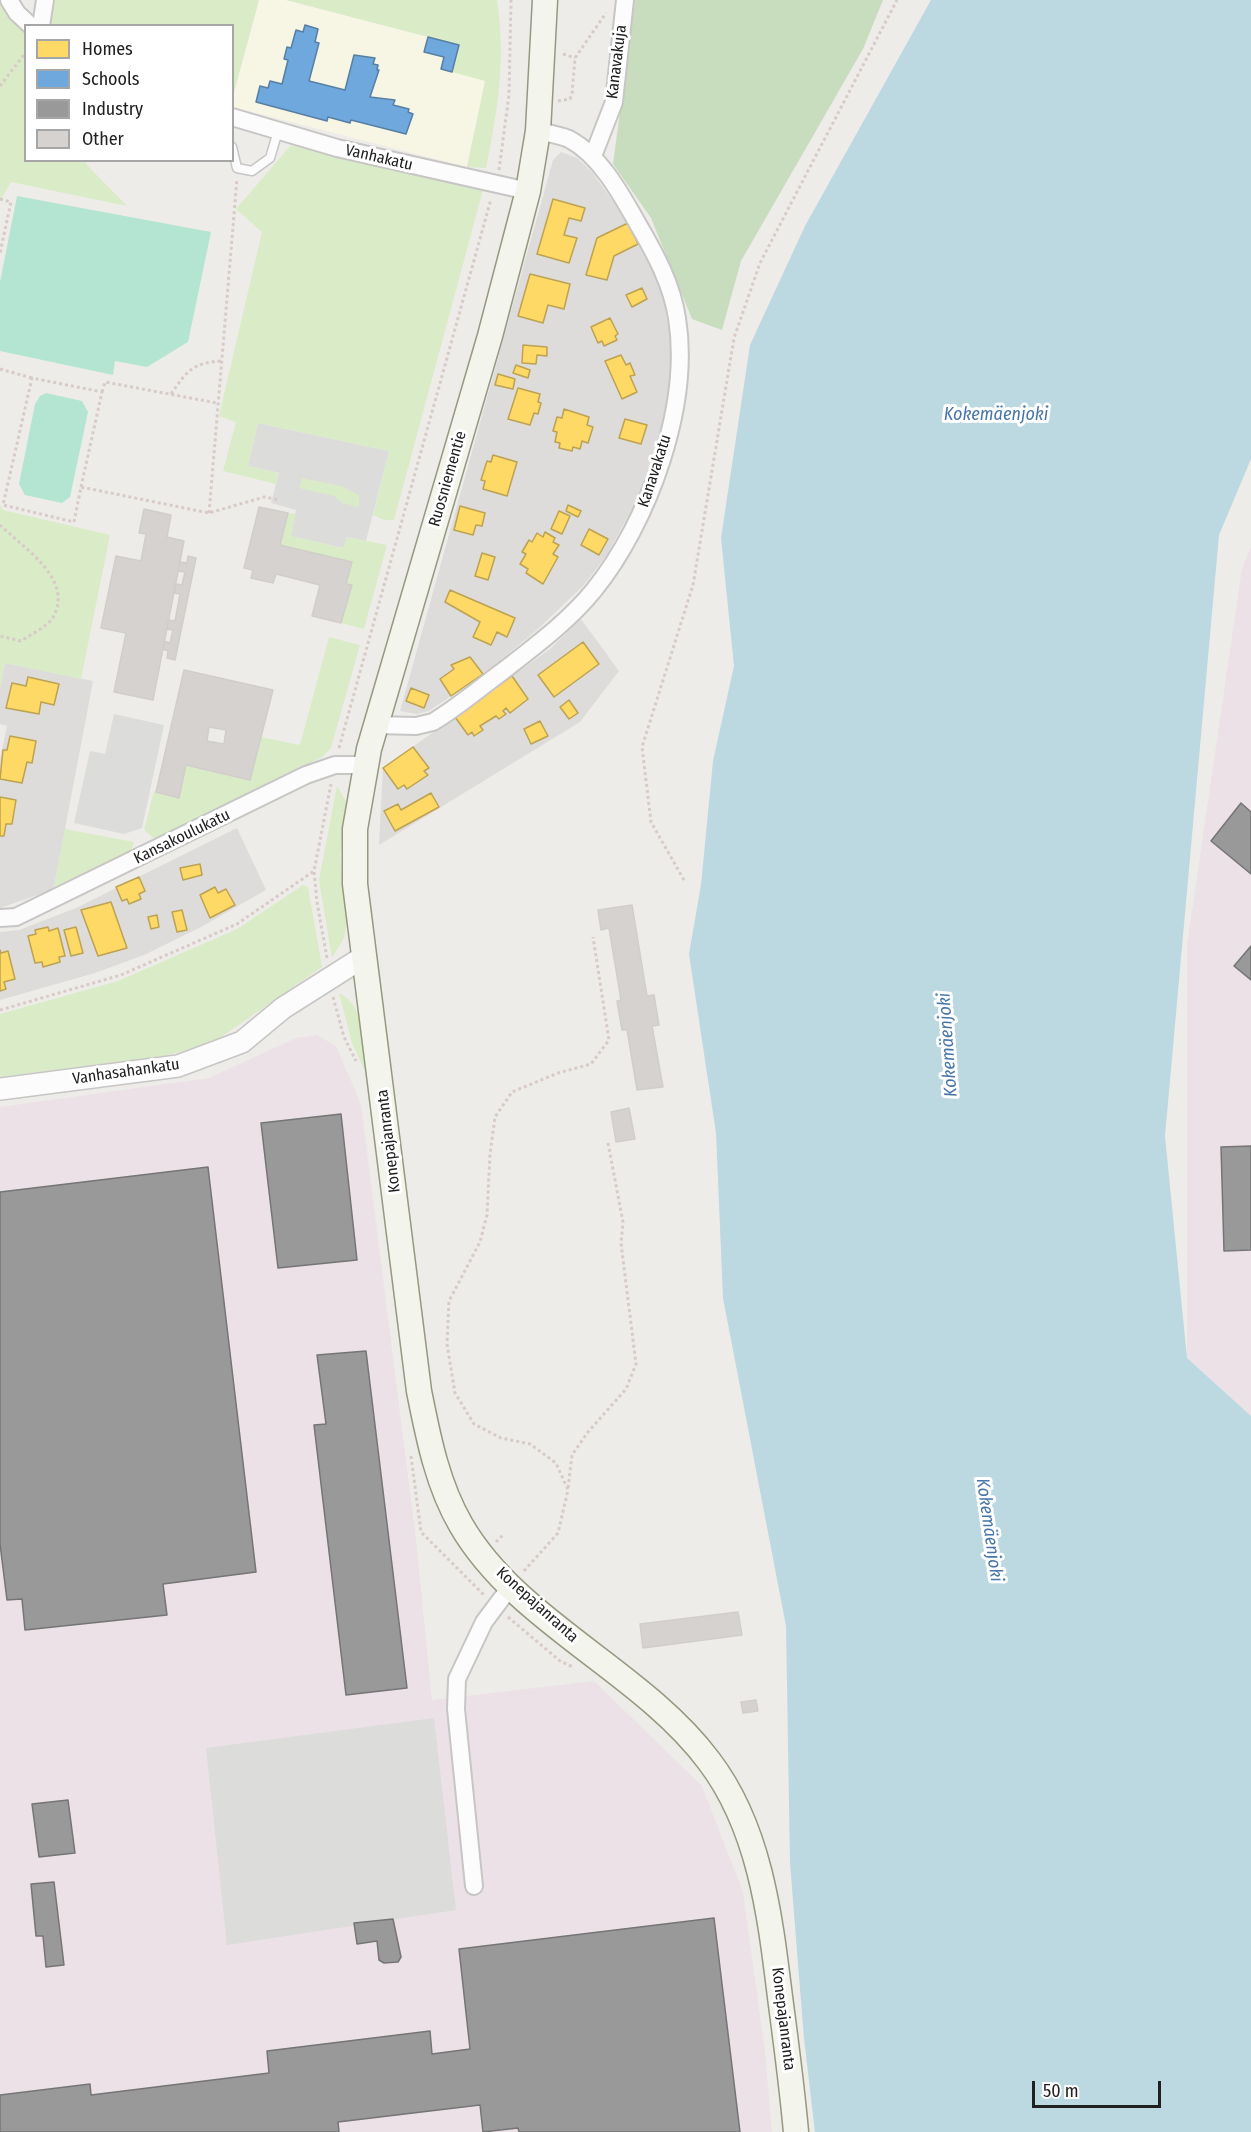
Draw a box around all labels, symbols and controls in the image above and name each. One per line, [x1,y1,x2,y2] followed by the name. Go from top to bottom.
[24,24,234,162] legend
[603,24,631,100] street label: Kanavakuja
[82,38,133,60] text: Homes
[82,68,140,90] text: Schools
[82,98,143,120] text: Industry
[82,128,124,150] text: Other
[343,141,415,175] street label: Vanhakatu
[944,404,1048,426] water label: Kokemäenjoki
[425,429,471,529] street label: Ruosniementie
[634,432,676,510] street label: Kanavakatu
[131,805,233,869] street label: Kansakoulukatu
[934,992,962,1098] water label: Kokemäenjoki
[71,1055,181,1089] street label: Vanhasahankatu
[373,1088,405,1194] street label: Konepajanranta
[971,1477,1007,1583] water label: Kokemäenjoki
[492,1563,582,1647] street label: Konepajanranta
[767,1966,799,2072] street label: Konepajanranta
[1035,2069,1164,2107] scale bar
[1043,2080,1079,2102] text: 50 m

